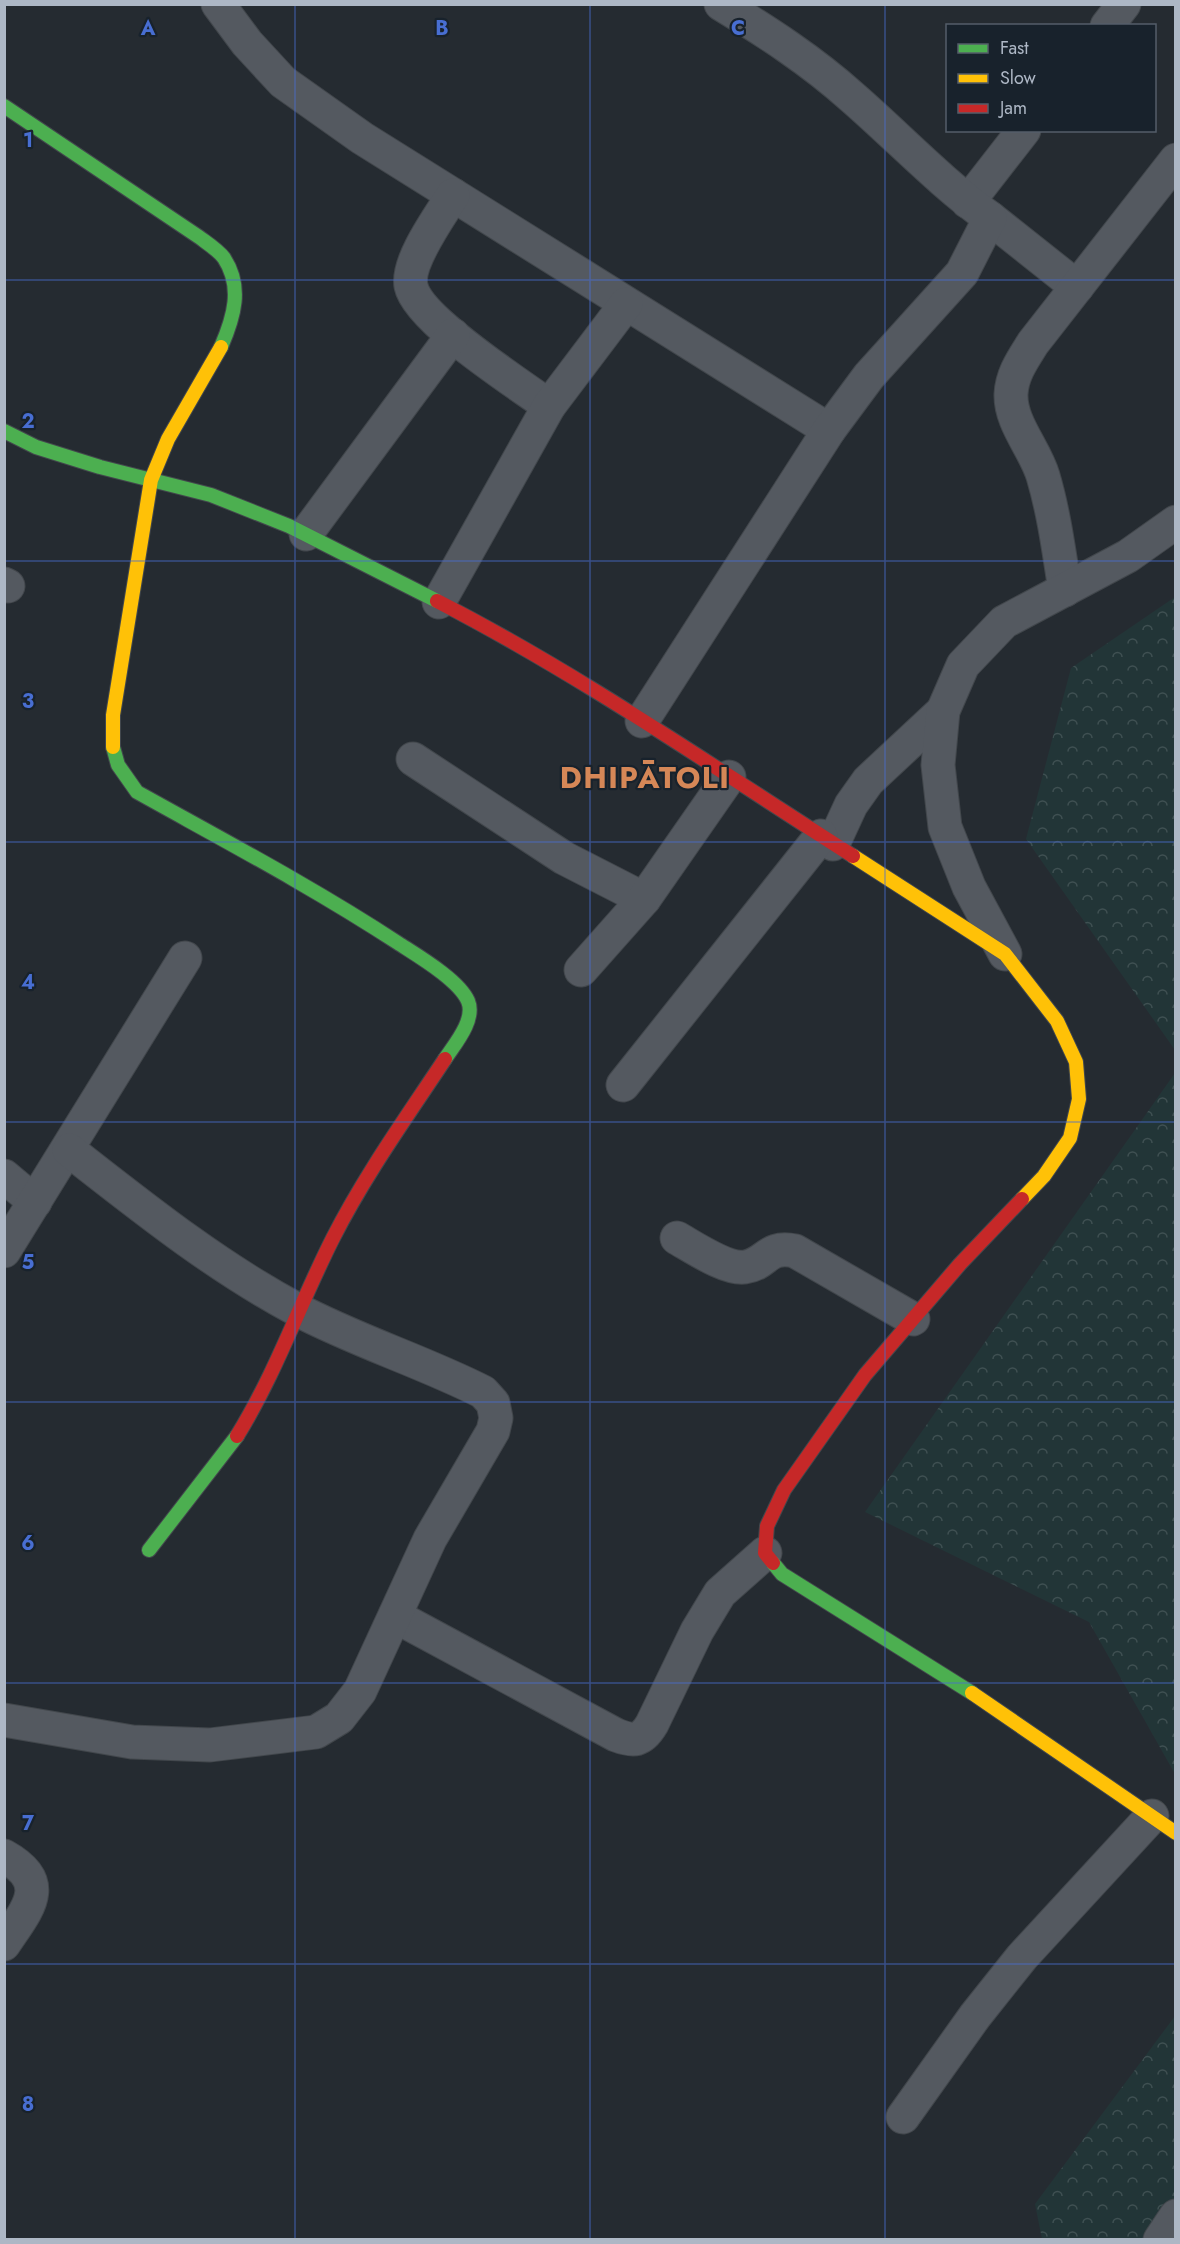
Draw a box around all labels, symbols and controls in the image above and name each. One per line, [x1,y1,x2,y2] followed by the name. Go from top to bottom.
[140,14,156,43] text: A
[435,14,449,43] text: B
[731,14,745,43] text: C
[946,24,1156,132] legend
[1000,35,1029,61] text: Fast
[1000,65,1037,91] text: Slow
[998,95,1027,121] text: Jam
[23,126,33,155] text: 1
[21,407,35,436] text: 2
[22,687,34,716] text: 3
[560,756,730,799] district label: DHIPĀTOLI
[21,968,35,997] text: 4
[22,1248,35,1277] text: 5
[21,1529,35,1558] text: 6
[22,1809,35,1838] text: 7
[22,2090,34,2119] text: 8

